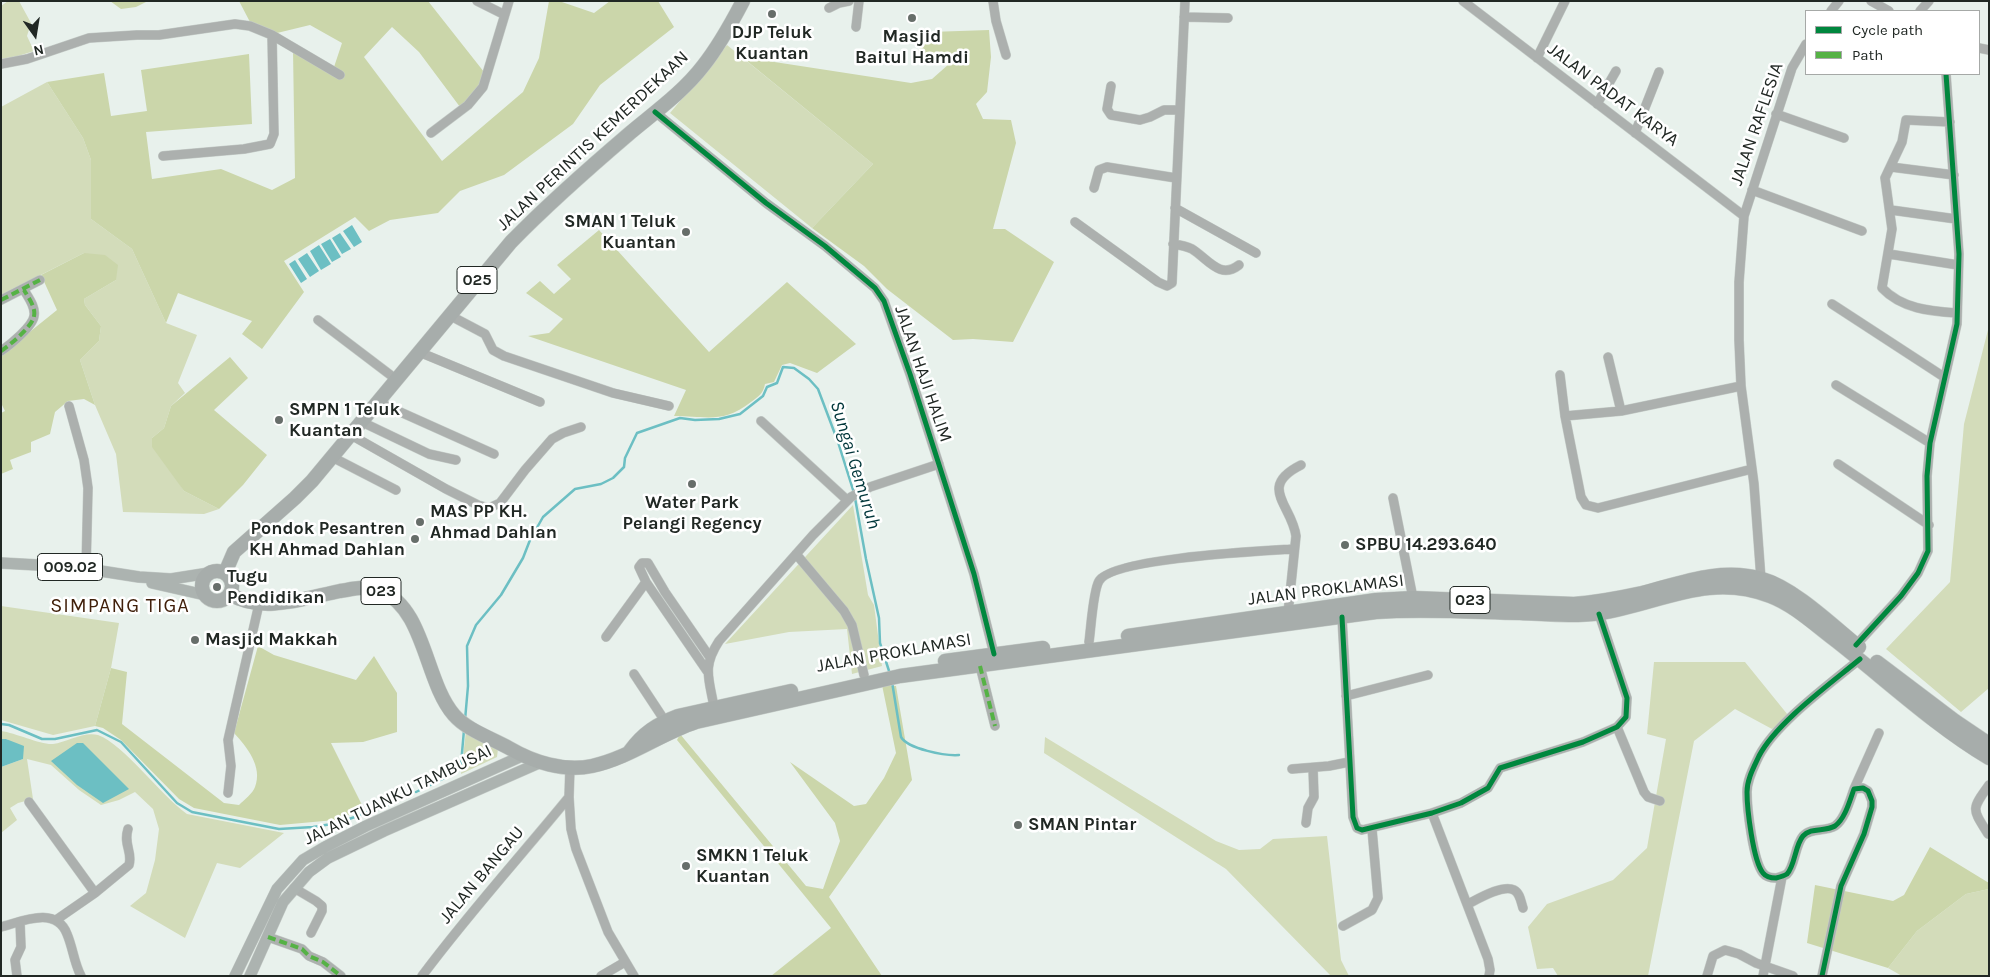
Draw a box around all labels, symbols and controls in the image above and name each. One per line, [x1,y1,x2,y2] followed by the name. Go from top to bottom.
[766,8,778,20] marker: DJP Teluk Kuantan
[10,10,60,60] north arrow
[1805,10,1980,75] legend
[906,12,918,24] marker: Masjid Baitul Hamdi
[1852,21,1923,39] text: Cycle path
[732,22,812,64] place label: DJP Teluk Kuantan
[855,26,969,68] place label: Masjid Baitul Hamdi
[1543,39,1683,151] street label: JALAN PADAT KARYA
[32,41,45,60] text: N
[493,46,693,236] street label: JALAN PERINTIS KEMERDEKAAN
[1852,46,1883,64] text: Path
[1726,60,1788,188] street label: JALAN RAFLESIA
[564,211,676,253] place label: SMAN 1 Teluk Kuantan
[680,226,692,238] marker: SMAN 1 Teluk Kuantan
[457,266,497,294] road number: 025
[890,303,956,445] street label: JALAN HAJI HALIM
[825,398,885,532] water label: Sungai Gemuruh
[289,399,400,442] place label: SMPN 1 Teluk Kuantan
[273,414,285,426] marker: SMPN 1 Teluk Kuantan
[686,478,698,490] marker: Water Park Pelangi Regency
[622,492,762,534] place label: Water Park Pelangi Regency
[430,501,557,544] place label: MAS PP KH. Ahmad Dahlan
[414,516,426,528] marker: MAS PP KH. Ahmad Dahlan
[249,518,405,560] place label: Pondok Pesantren KH Ahmad Dahlan
[409,533,421,545] marker: Pondok Pesantren KH Ahmad Dahlan
[1355,534,1497,556] place label: SPBU 14.293.640
[1339,539,1351,551] marker: SPBU 14.293.640
[38,554,102,580] road number: 009.02
[227,566,325,608] place label: Tugu Pendidikan
[1247,570,1405,610] street label: JALAN PROKLAMASI
[361,578,401,604] road number: 023
[211,581,223,593] marker: Tugu Pendidikan
[1450,586,1490,614] road number: 023
[49,594,191,618] district label: SIMPANG TIGA
[205,629,338,651] place label: Masjid Makkah
[815,629,973,677] street label: JALAN PROKLAMASI
[189,634,201,646] marker: Masjid Makkah
[301,740,495,850] street label: JALAN TUANKU TAMBUSAI
[1028,814,1136,836] place label: SMAN Pintar
[1012,819,1024,831] marker: SMAN Pintar
[435,822,529,928] street label: JALAN BANGAU
[696,845,808,888] place label: SMKN 1 Teluk Kuantan
[680,860,692,872] marker: SMKN 1 Teluk Kuantan

